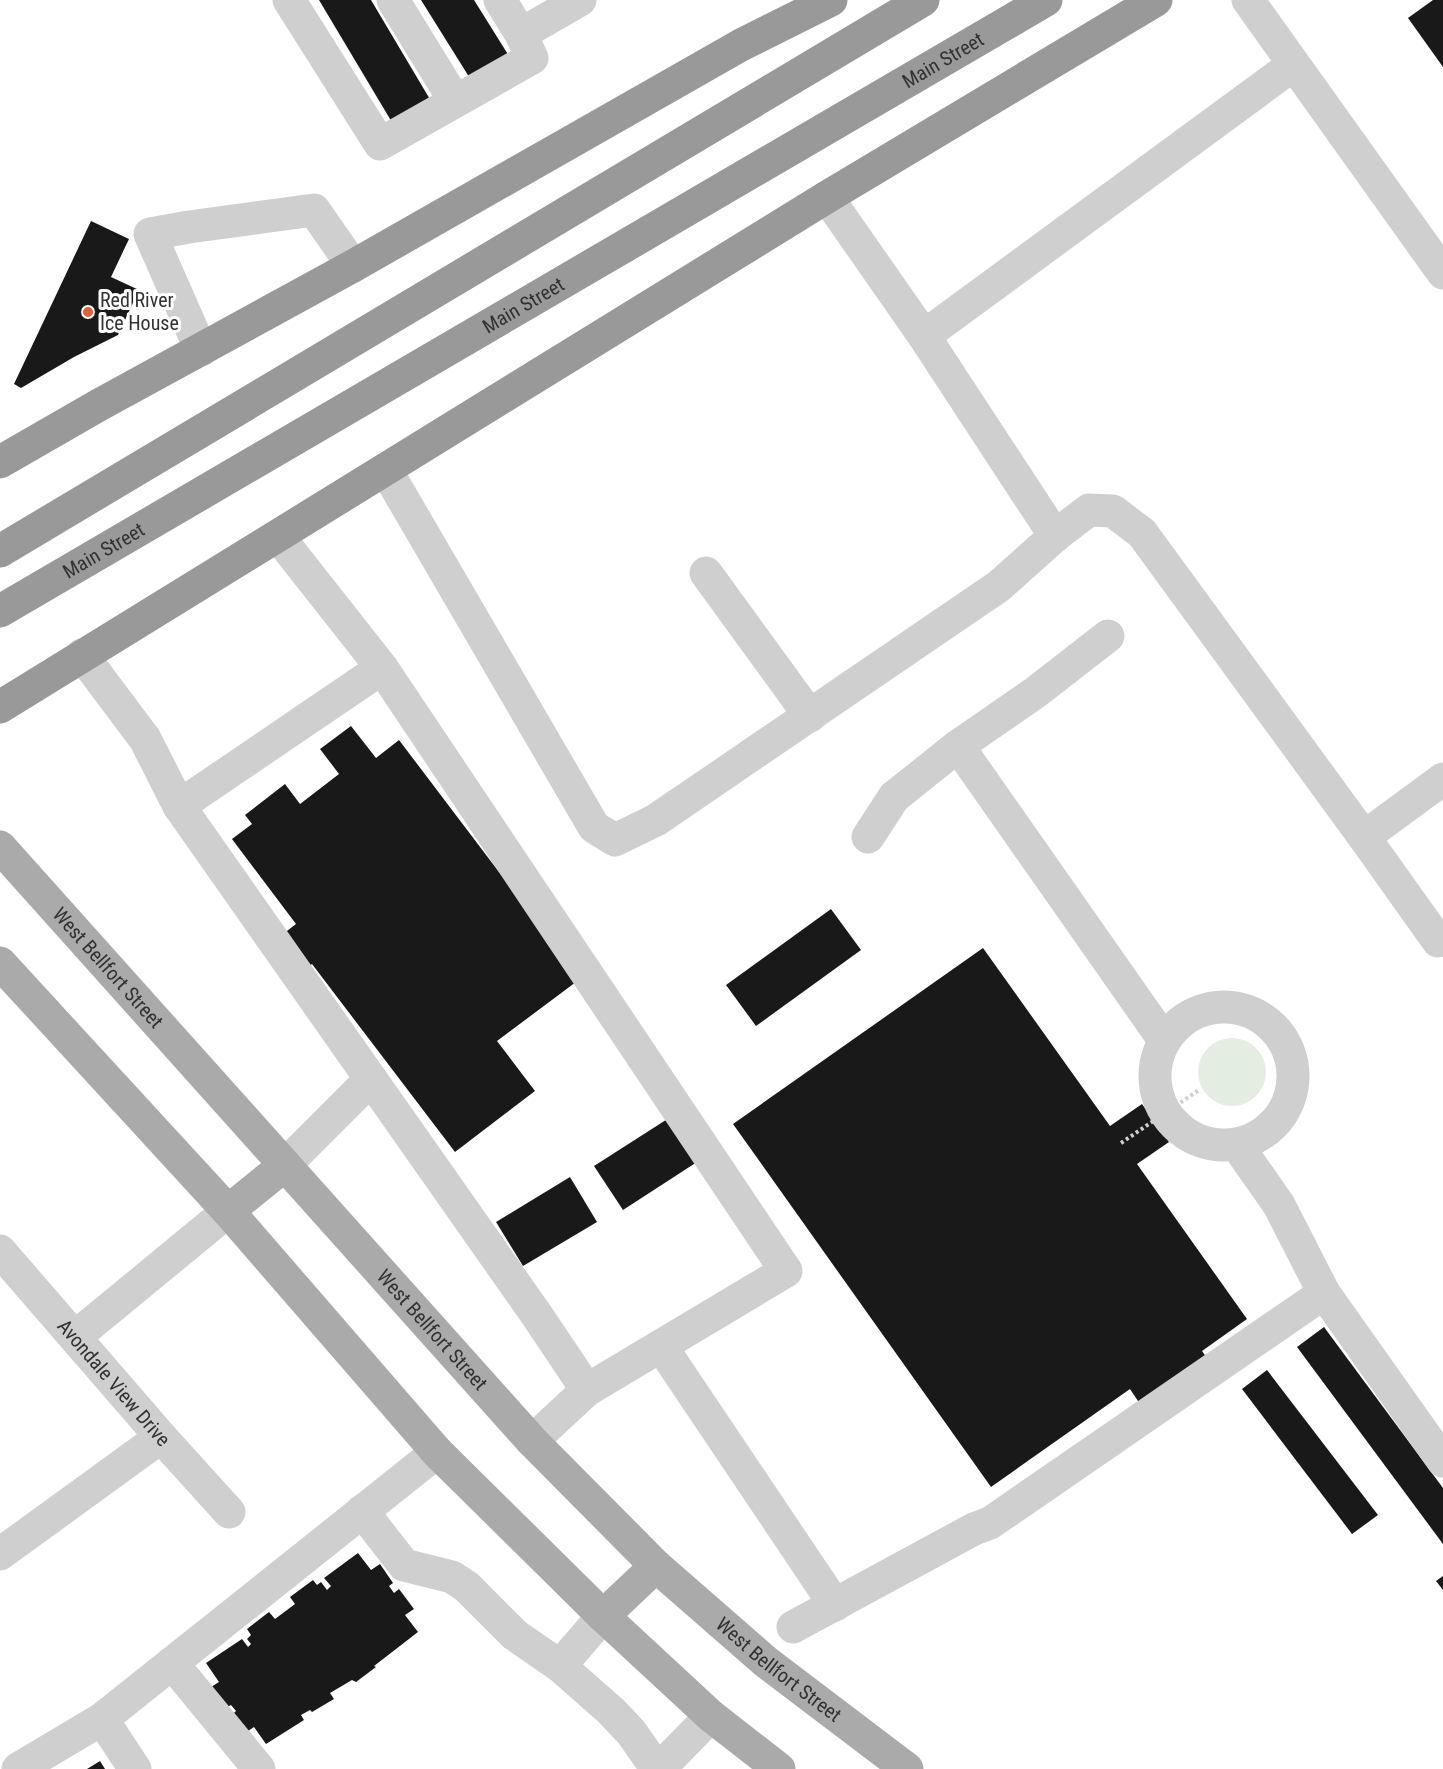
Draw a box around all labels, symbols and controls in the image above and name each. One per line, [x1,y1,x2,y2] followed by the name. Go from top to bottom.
[898,27,988,93] street label: Main Street
[478,272,568,339] street label: Main Street
[100,288,179,335] place label: Red River Ice House
[81,305,95,319] marker: Red River Ice House
[59,517,149,584] street label: Main Street
[48,902,168,1033] street label: West Bellfort Street
[372,1264,493,1395] street label: West Bellfort Street
[52,1314,175,1451] street label: Avondale View Drive
[711,1612,846,1727] street label: West Bellfort Street

